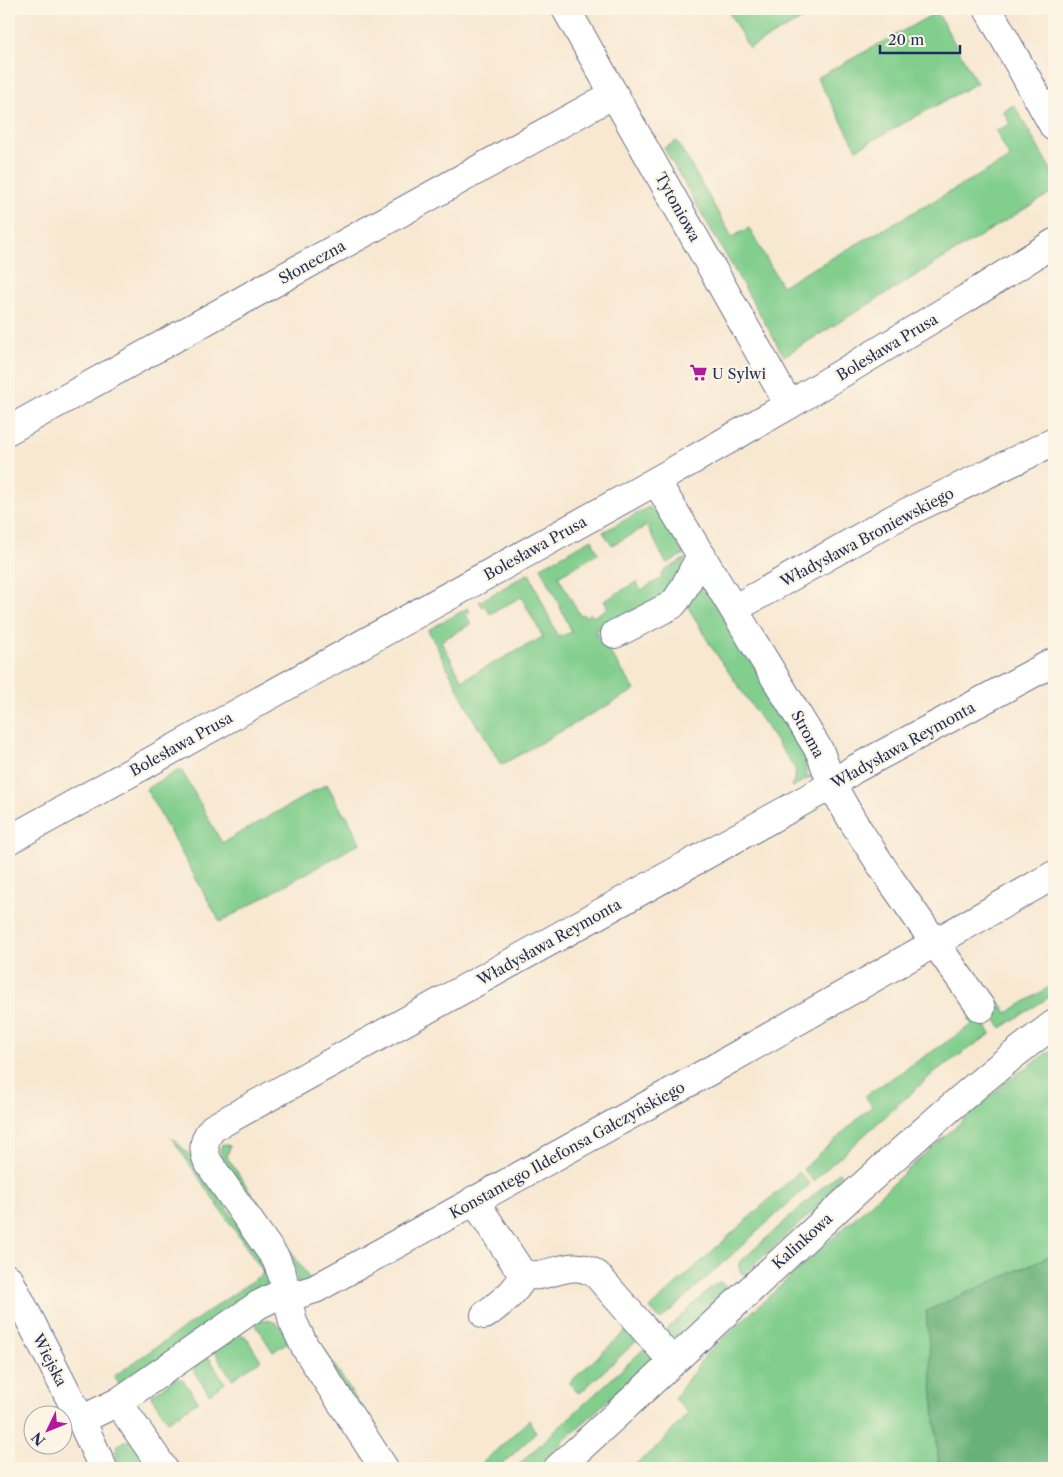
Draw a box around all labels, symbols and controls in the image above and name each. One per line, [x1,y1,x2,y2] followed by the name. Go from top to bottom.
[880,22,960,54] scale bar
[888,30,924,49] text: 20 m
[651,169,705,245] street label: Tytoniowa
[275,236,349,288] street label: Słoneczna
[833,309,941,385] street label: Bolesława Prusa
[688,363,708,383] supermarket icon: U Sylwi
[712,364,766,383] place label: U Sylwi
[776,483,957,591] street label: Władysława Broniewskiego
[480,512,590,584] street label: Bolesława Prusa
[827,697,978,793] street label: Władysława Reymonta
[787,707,829,761] street label: Stroma
[126,708,236,780] street label: Bolesława Prusa
[473,894,624,990] street label: Władysława Reymonta
[446,1077,688,1223] street label: Konstantego Ildefonsa Gałczyńskiego
[768,1209,836,1273] street label: Kalinkowa
[28,1330,71,1390] street label: Wiejska
[22,1404,72,1454] north arrow
[28,1428,49,1449] text: N

